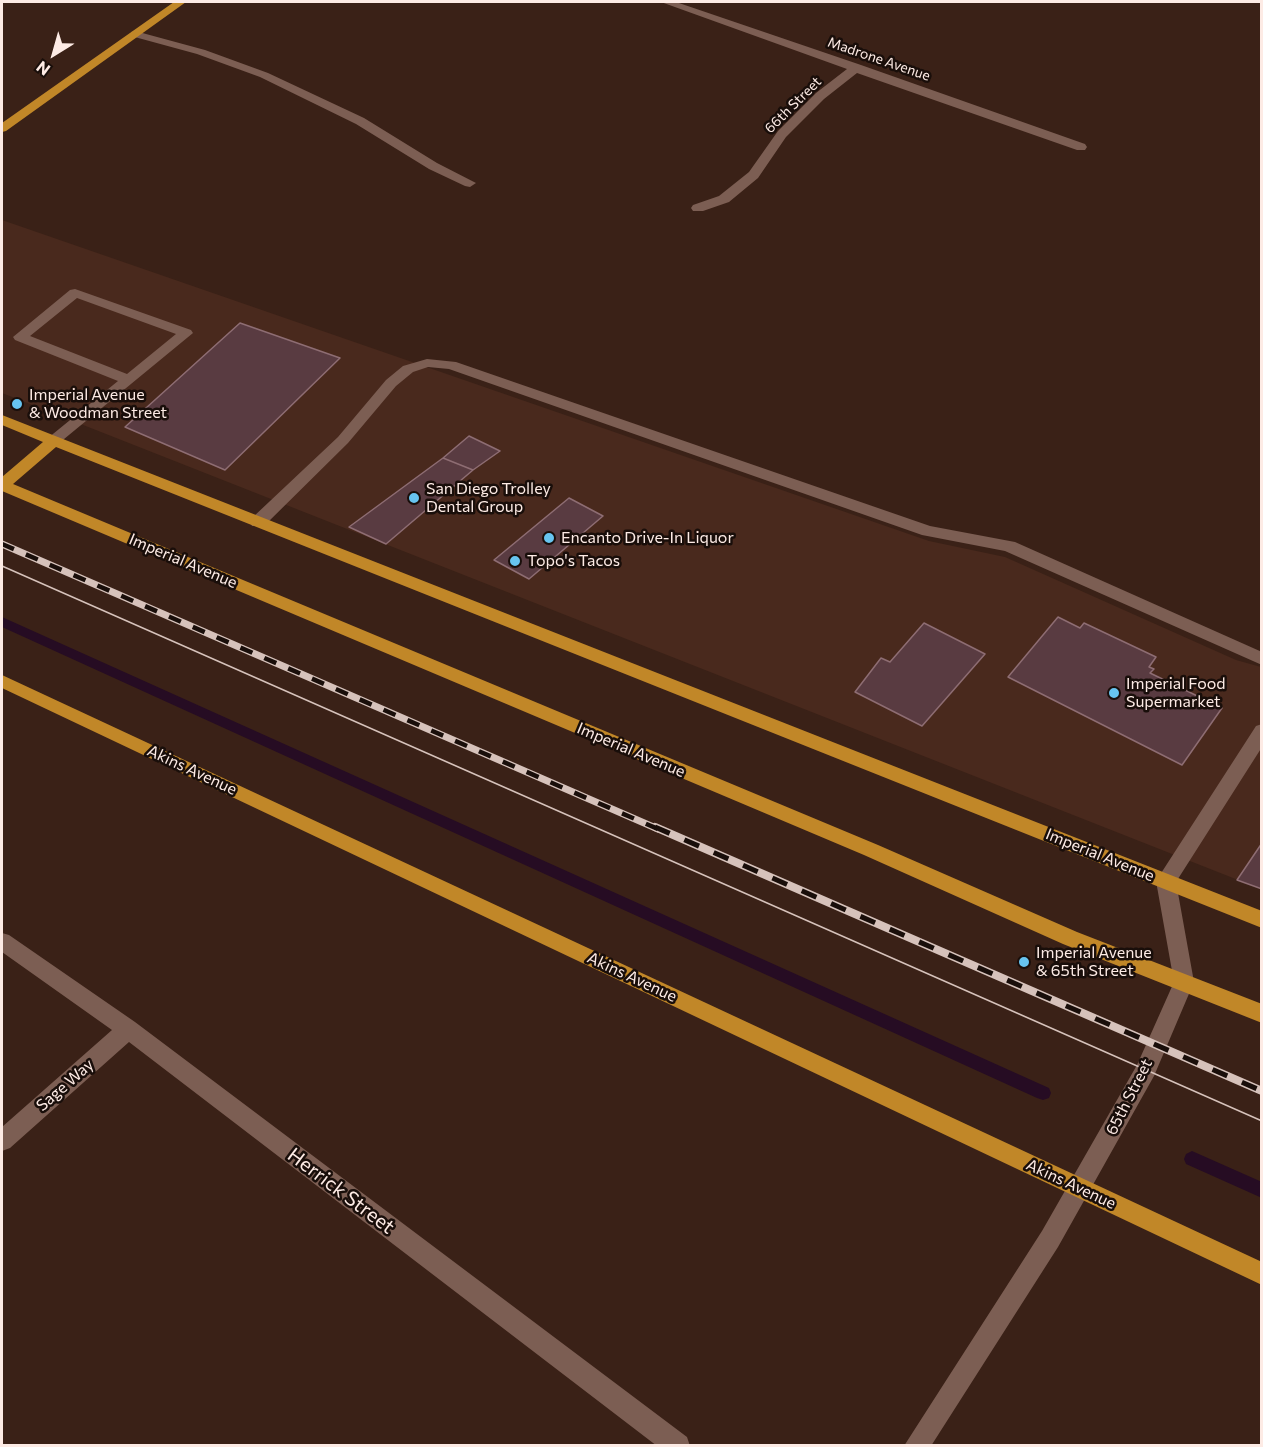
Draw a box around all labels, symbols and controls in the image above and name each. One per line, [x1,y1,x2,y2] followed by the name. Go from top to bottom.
[24,24,84,84] north arrow
[826,34,932,84] street label: Madrone Avenue
[32,58,53,80] text: N
[761,73,825,137] street label: 66th Street
[29,385,167,423] place label: Imperial Avenue & Woodman Street
[10,397,24,411] marker: Imperial Avenue & Woodman Street
[426,479,551,517] place label: San Diego Trolley Dental Group
[407,491,421,505] marker: San Diego Trolley Dental Group
[561,528,734,548] place label: Encanto Drive-In Liquor
[126,530,240,592] street label: Imperial Avenue
[542,531,556,545] marker: Encanto Drive-In Liquor
[527,551,620,571] place label: Topo's Tacos
[508,554,522,568] marker: Topo's Tacos
[1126,674,1226,712] place label: Imperial Food Supermarket
[1107,686,1121,700] marker: Imperial Food Supermarket
[574,719,688,781] street label: Imperial Avenue
[144,741,240,799] street label: Akins Avenue
[1043,824,1157,886] street label: Imperial Avenue
[1036,943,1152,981] place label: Imperial Avenue & 65th Street
[584,948,680,1006] street label: Akins Avenue
[1017,955,1031,969] marker: Imperial Avenue & 65th Street
[32,1055,98,1115] street label: Sage Way
[1102,1056,1156,1138] street label: 65th Street
[283,1143,399,1239] street label: Herrick Street
[1023,1155,1119,1213] street label: Akins Avenue

